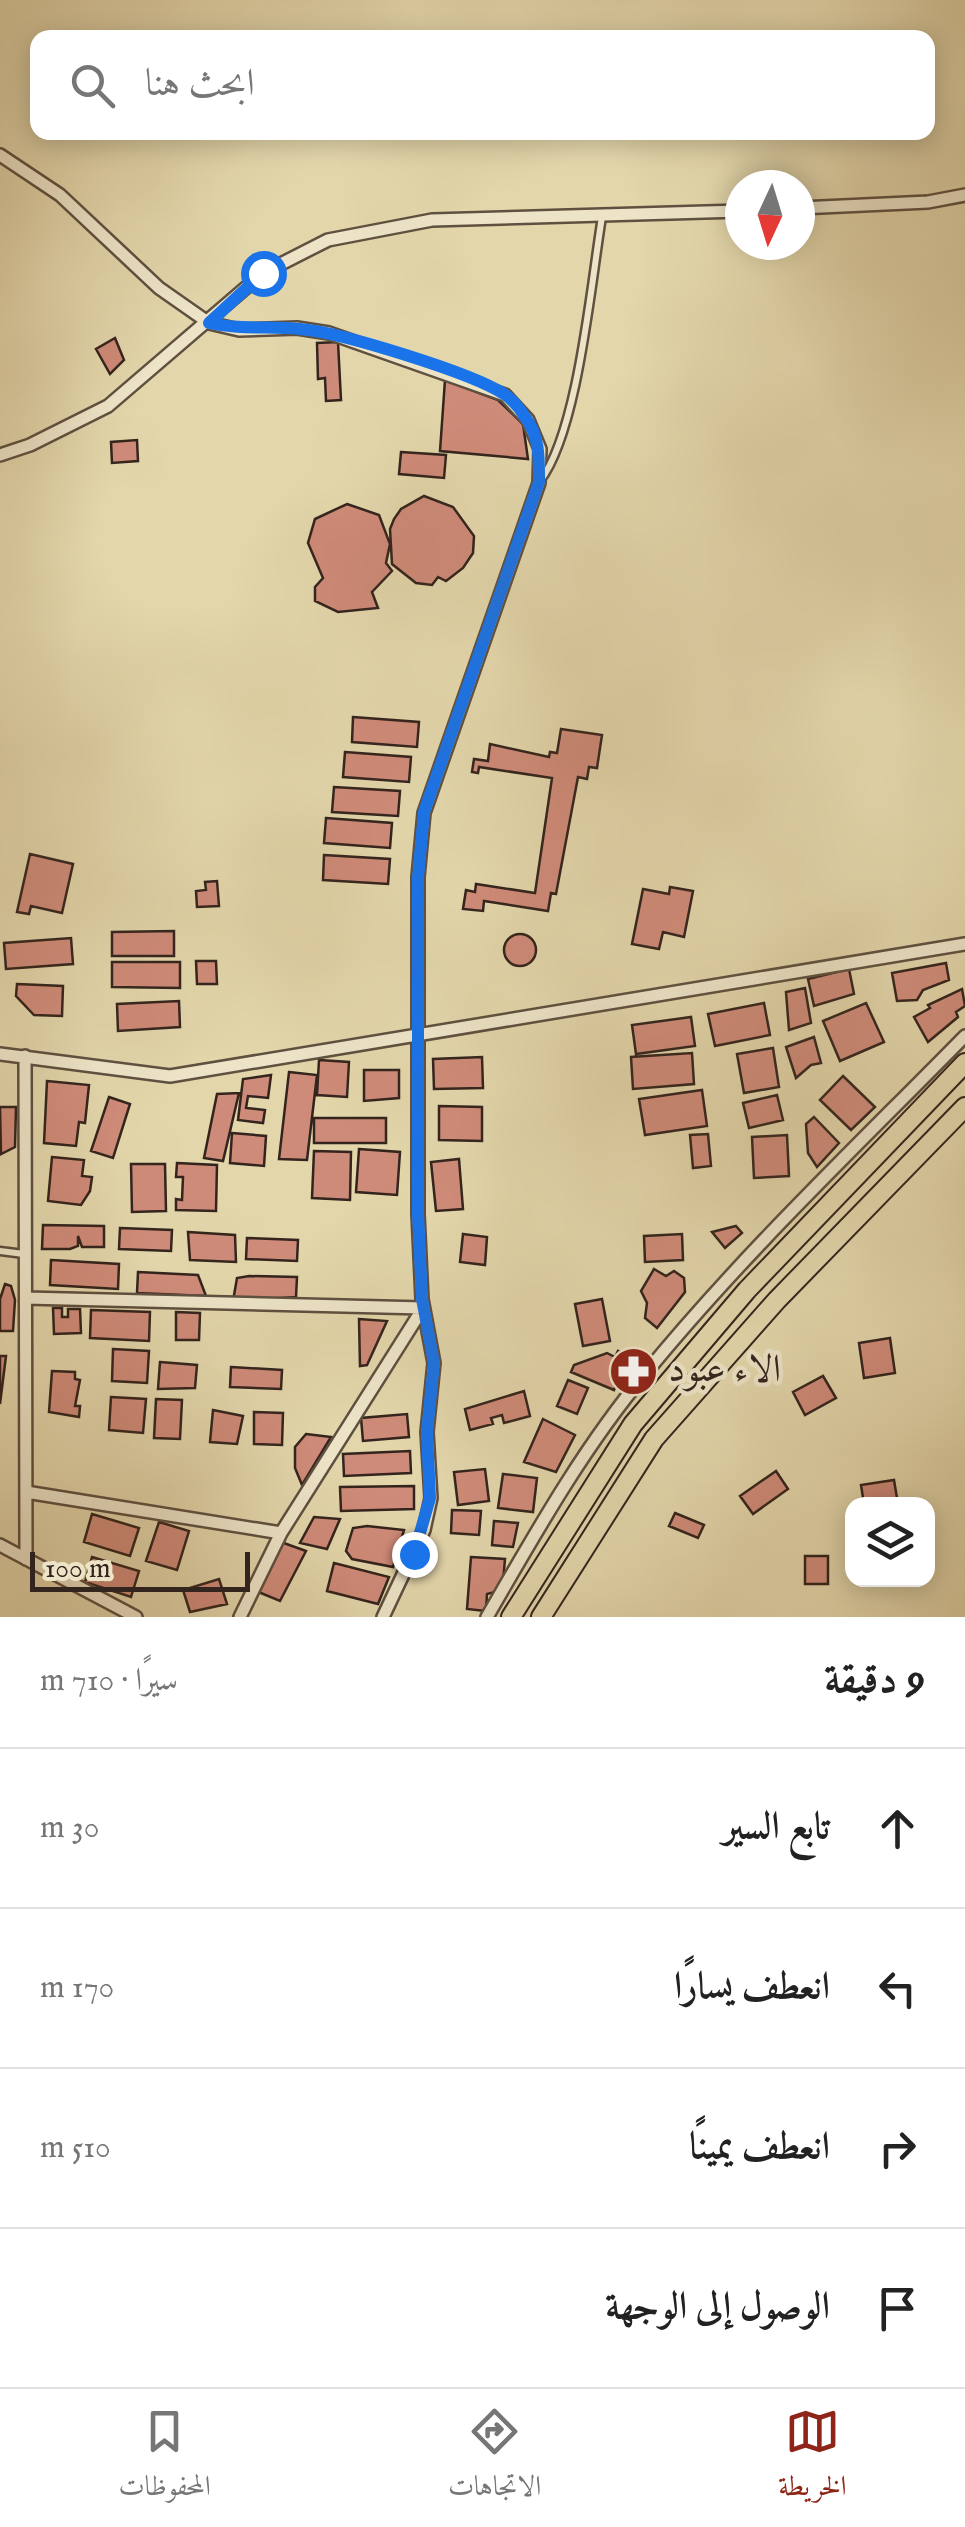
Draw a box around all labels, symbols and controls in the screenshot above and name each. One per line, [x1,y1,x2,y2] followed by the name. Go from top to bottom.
[30,30,935,140] search box
[65,58,120,113] icon: search
[145,61,255,109] text: ابحث هنا
[725,170,815,260] north arrow
[241,251,287,297] route start
[607,1345,659,1397] pharmacy icon: الاء عبود
[668,1347,781,1395] place label: الاء عبود
[845,1497,935,1587] map controls
[845,1497,935,1587] button: layers
[392,1532,438,1578] route end
[30,1547,250,1592] scale bar
[45,1552,111,1587] text: 100 m
[824,1654,925,1707] text: 9 دقيقة
[40,1661,178,1702] text: سيرًا · 710 m
[870,1801,925,1856] icon: ahead
[722,1804,830,1852] text: تابع السير
[40,1808,99,1849] text: 30 m
[870,1961,925,2016] icon: left
[674,1964,830,2012] text: انعطف يسارًا
[40,1968,114,2009] text: 170 m
[870,2121,925,2176] icon: right
[689,2124,830,2172] text: انعطف يمينًا
[40,2128,111,2169] text: 510 m
[870,2281,925,2336] icon: arrive
[605,2284,830,2332] text: الوصول إلى الوجهة
[119,2404,211,2513] tab: المحفوظات
[448,2404,541,2513] tab: الاتجاهات
[778,2404,846,2513] tab: الخريطة

